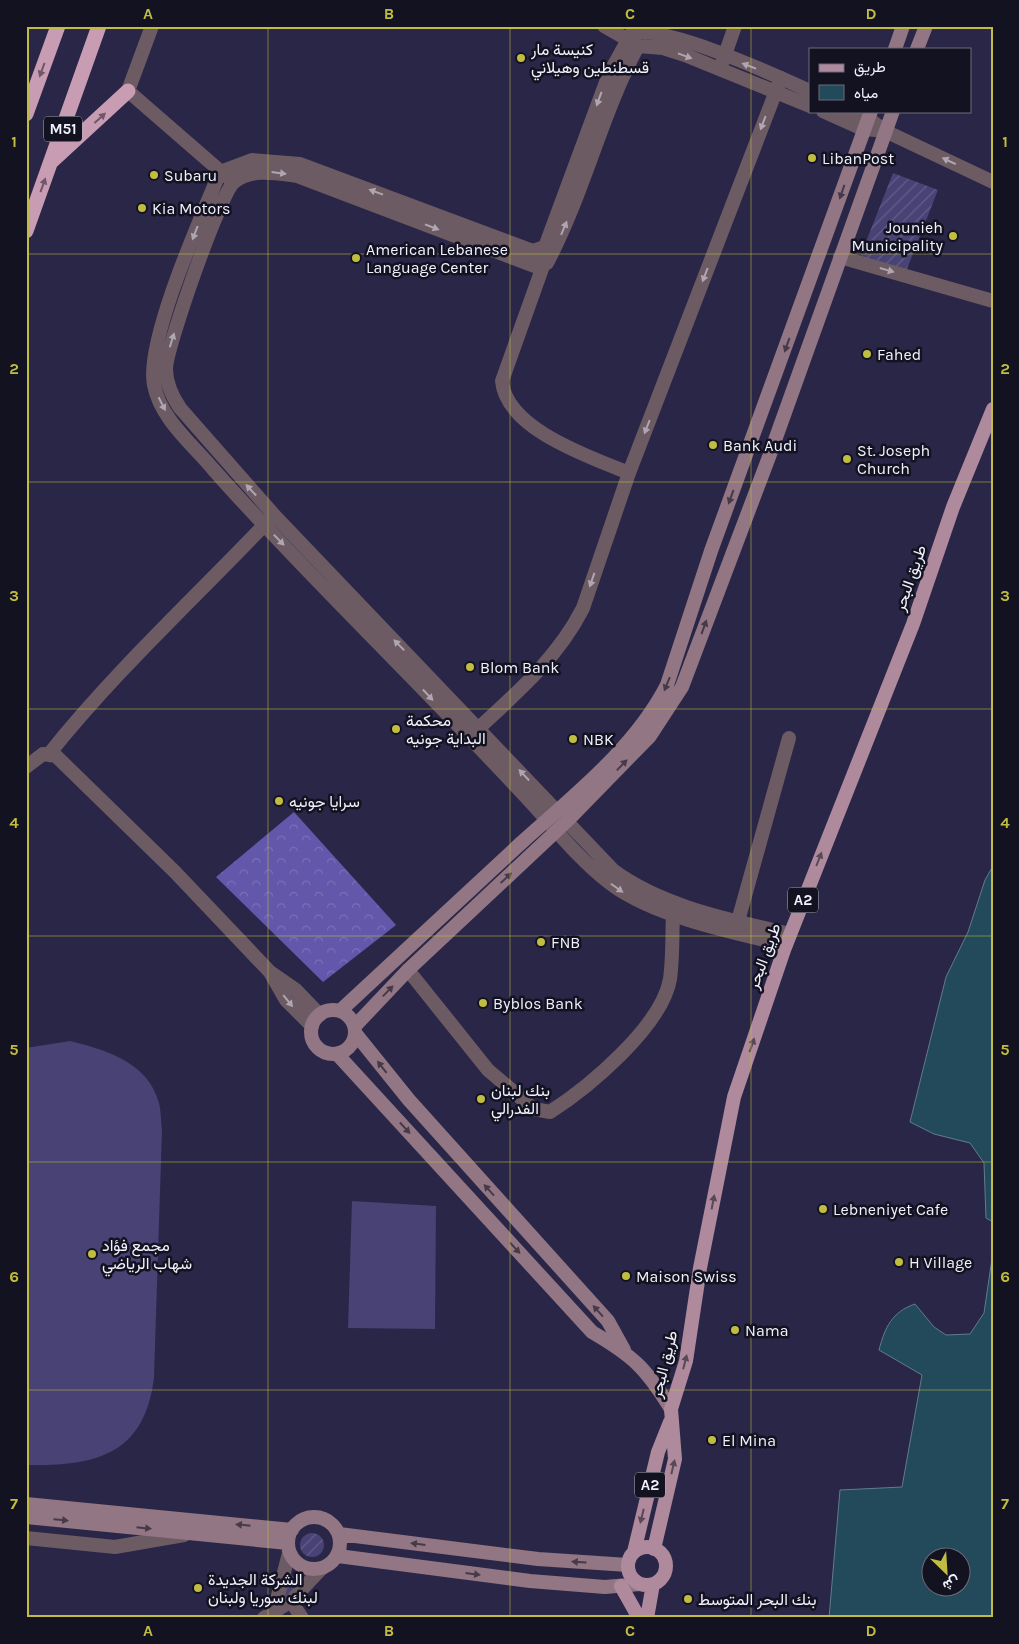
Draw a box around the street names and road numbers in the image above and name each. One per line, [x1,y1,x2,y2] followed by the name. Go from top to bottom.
[44,116,82,142] road number: M51
[890,542,931,615] street label: طريق البحر
[788,888,818,912] road number: A2
[743,920,786,993] street label: طريق البحر
[646,1328,682,1401] street label: طريق البحر
[635,1472,665,1498] road number: A2

